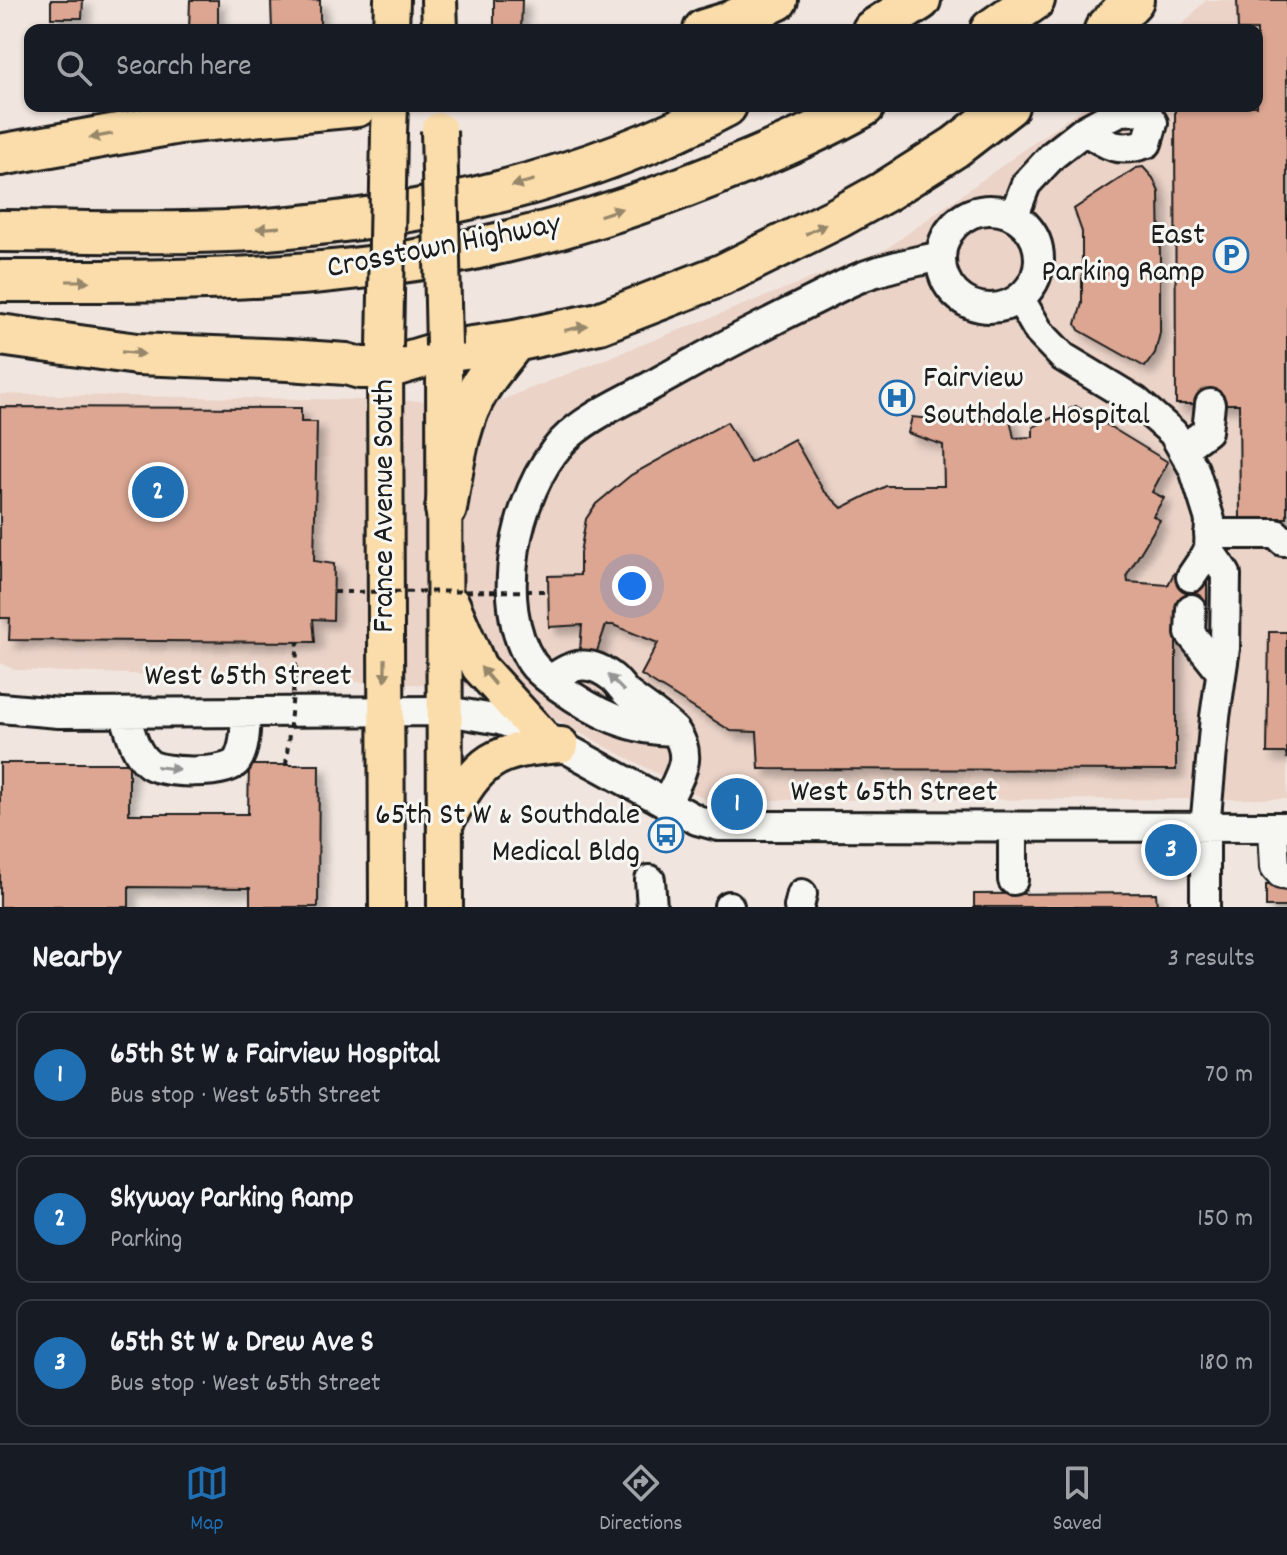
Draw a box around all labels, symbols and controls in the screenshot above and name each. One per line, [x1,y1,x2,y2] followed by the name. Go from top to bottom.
[24,24,1263,112] search box
[52,46,96,90] icon: search
[116,47,252,90] text: Search here
[88,131,113,143] one-way arrow
[511,178,536,190] one-way arrow
[323,203,566,293] street label: Crosstown Highway
[599,206,623,218] one-way arrow
[1041,214,1205,297] place label: East Parking Ramp
[255,222,280,235] one-way arrow
[804,222,827,235] one-way arrow
[1212,236,1250,274] parking icon: East Parking Ramp
[66,275,91,287] one-way arrow
[564,321,589,334] one-way arrow
[121,347,146,360] one-way arrow
[923,357,1150,440] place label: Fairview Southdale Hospital
[363,379,409,633] street label: France Avenue South
[878,379,916,417] hospital icon: Fairview Southdale Hospital
[132,462,184,522] pin: 2
[612,566,652,606] your location
[144,655,352,701] street label: West 65th Street
[379,658,391,683] one-way arrow
[480,667,497,687] one-way arrow
[607,675,626,693] one-way arrow
[156,762,181,775] one-way arrow
[790,771,998,817] street label: West 65th Street
[711,774,763,834] pin: 1
[375,794,640,877] place label: 65th St W & Southdale Medical Bldg
[647,816,685,854] bus stop icon: 65th St W & Southdale Medical Bldg
[1145,820,1197,880] pin: 3
[32,935,121,984] text: Nearby
[1168,941,1255,978] text: 3 results
[110,1035,440,1078] text: 65th St W & Fairview Hospital
[57,1057,63,1094] text: 1
[1205,1057,1253,1094] text: 70 m
[110,1078,381,1115] text: Bus stop · West 65th Street
[110,1179,354,1222] text: Skyway Parking Ramp
[54,1201,66,1238] text: 2
[1197,1201,1253,1238] text: 150 m
[110,1222,182,1259] text: Parking
[110,1323,374,1366] text: 65th St W & Drew Ave S
[54,1345,66,1382] text: 3
[1199,1345,1253,1382] text: 180 m
[110,1366,381,1403] text: Bus stop · West 65th Street
[185,1461,229,1540] tab: Map
[599,1461,683,1540] tab: Directions
[1053,1461,1102,1540] tab: Saved

